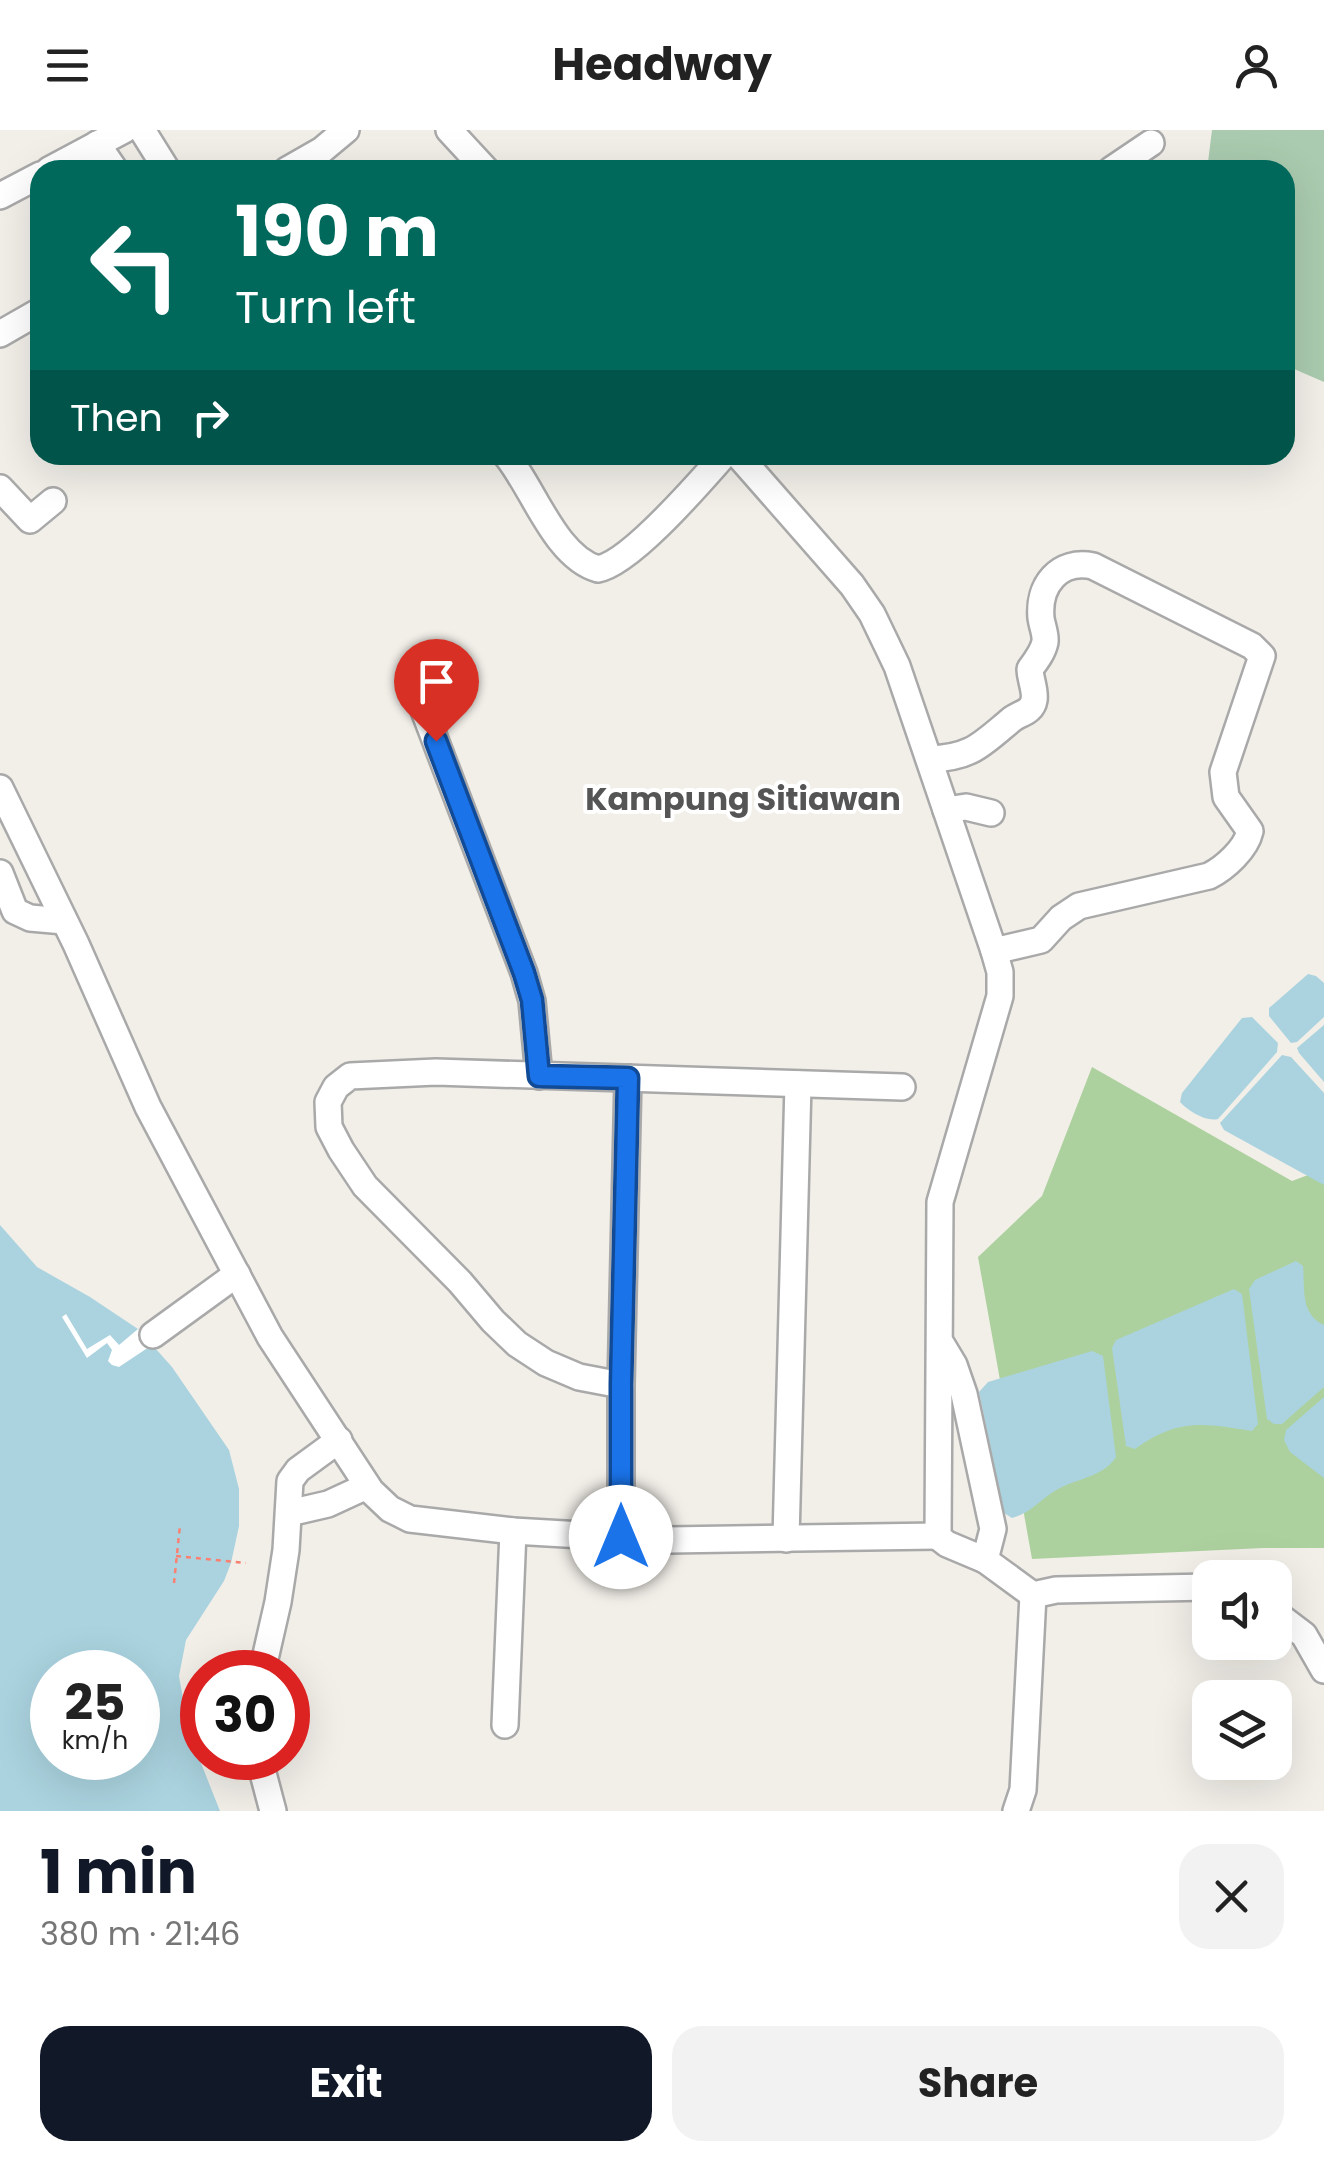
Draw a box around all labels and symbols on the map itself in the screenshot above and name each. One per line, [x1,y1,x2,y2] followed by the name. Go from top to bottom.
[394,639,479,742] pin
[585,776,901,821] district label: Kampung Sitiawan
[569,1485,673,1589] position arrow
[180,1650,310,1780] speed limit sign: 30

